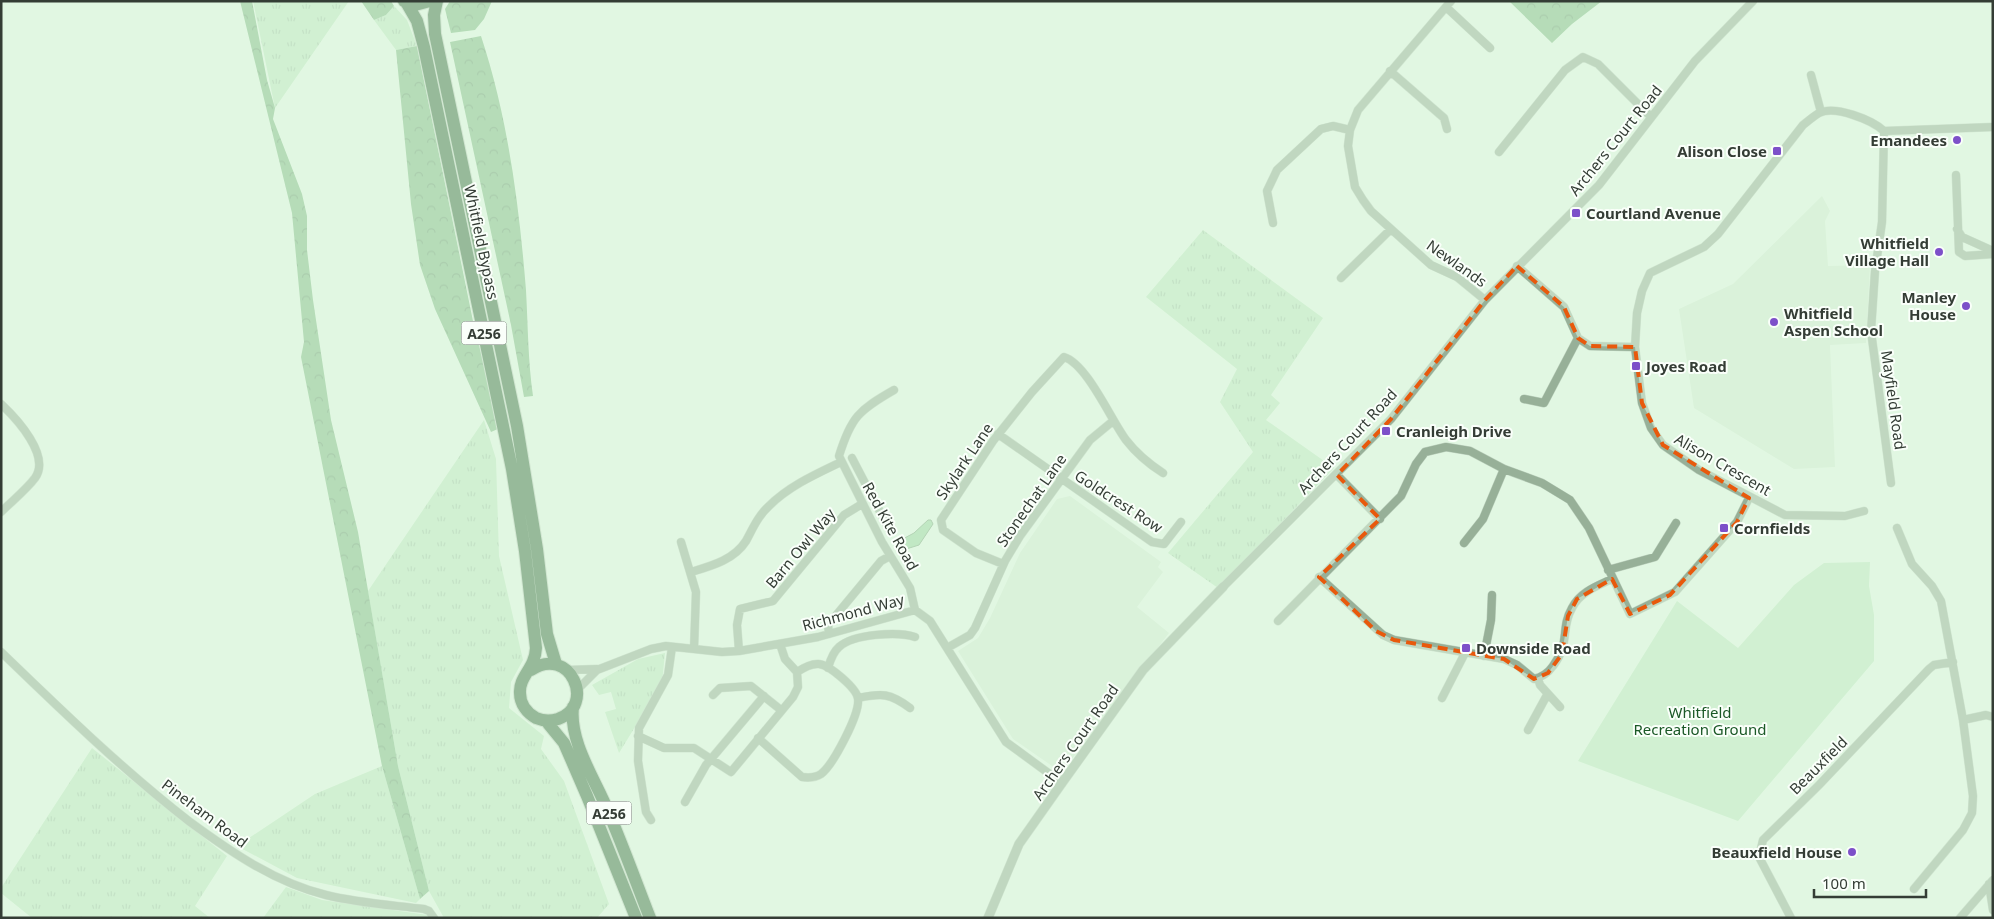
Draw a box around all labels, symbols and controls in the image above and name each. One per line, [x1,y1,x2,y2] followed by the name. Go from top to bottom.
[1564,80,1666,200] street label: Archers Court Road
[1870,130,1947,150] place label: Emandees
[1951,134,1963,146] marker: Emandees
[1677,141,1767,161] place label: Alison Close
[1771,145,1783,157] marker: Alison Close
[460,183,504,301] street label: Whitfield Bypass
[1586,203,1721,223] place label: Courtland Avenue
[1570,207,1582,219] marker: Courtland Avenue
[1845,233,1929,270] place label: Whitfield Village Hall
[1423,235,1491,291] street label: Newlands
[1933,246,1945,258] marker: Whitfield Village Hall
[1901,287,1956,324] place label: Manley House
[1960,300,1972,312] marker: Manley House
[1784,303,1883,340] place label: Whitfield Aspen School
[1768,316,1780,328] marker: Whitfield Aspen School
[462,322,506,344] road number: A256
[1877,349,1911,451] street label: Mayfield Road
[1644,356,1727,376] place label: Joyes Road
[1630,360,1642,372] marker: Joyes Road
[1293,384,1401,498] street label: Archers Court Road
[931,419,997,503] street label: Skylark Lane
[1396,421,1512,441] place label: Cranleigh Drive
[1380,425,1392,437] marker: Cranleigh Drive
[1671,428,1775,500] street label: Alison Crescent
[992,450,1070,550] street label: Stonechat Lane
[1071,465,1167,537] street label: Goldcrest Row
[859,478,923,574] street label: Red Kite Road
[761,504,840,592] street label: Barn Owl Way
[1734,518,1810,538] place label: Cornfields
[1718,522,1730,534] marker: Cornfields
[800,589,907,635] street label: Richmond Way
[1476,638,1591,658] place label: Downside Road
[1460,642,1472,654] marker: Downside Road
[1027,680,1123,804] street label: Archers Court Road
[1634,702,1766,739] park label: Whitfield Recreation Ground
[1785,732,1851,798] street label: Beauxfield
[158,774,252,852] street label: Pineham Road
[586,801,632,824] road number: A256
[1711,842,1842,862] place label: Beauxfield House
[1846,846,1858,858] marker: Beauxfield House
[1814,866,1926,898] scale bar
[1822,873,1866,893] text: 100 m

